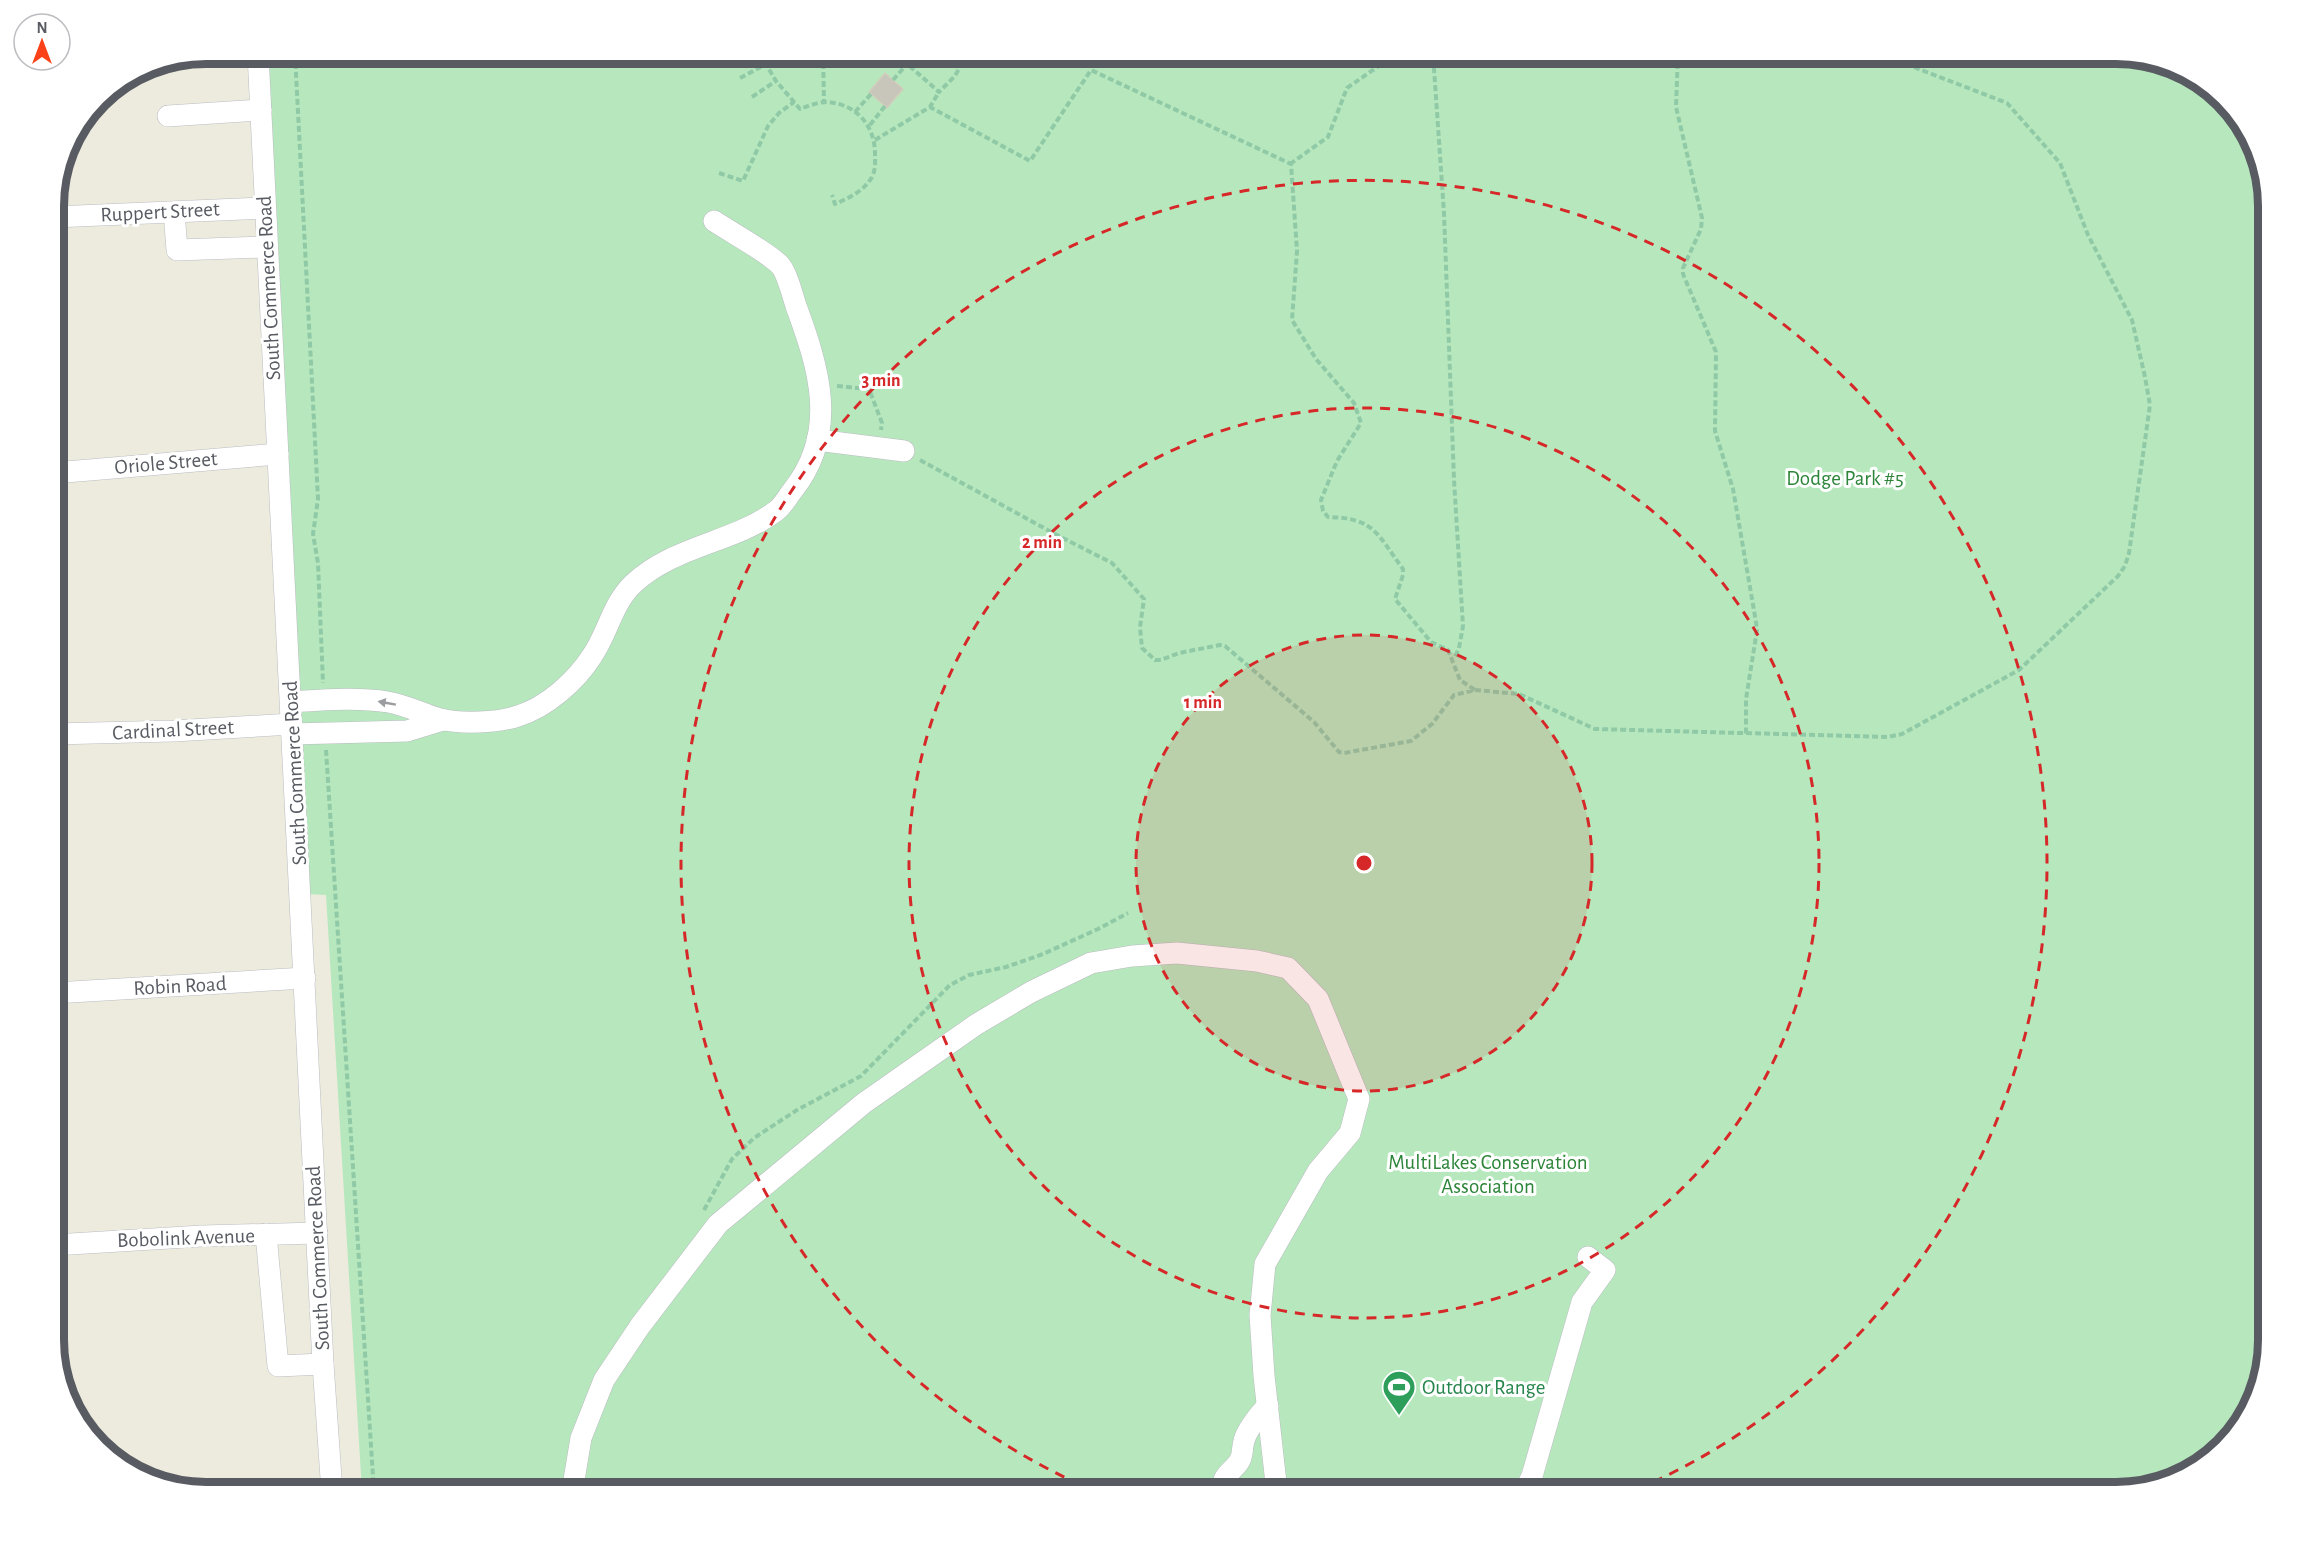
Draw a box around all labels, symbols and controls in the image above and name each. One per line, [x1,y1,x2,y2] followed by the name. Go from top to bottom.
[12,12,72,72] north arrow
[36,20,48,36] text: N
[254,195,284,381] street label: South Commerce Road
[100,198,220,226] street label: Ruppert Street
[861,372,901,390] text: 3 min
[114,448,219,478] street label: Oriole Street
[1786,468,1904,489] park label: Dodge Park #5
[1022,534,1062,552] text: 2 min
[280,680,310,866] street label: South Commerce Road
[1184,694,1222,712] text: 1 min
[377,698,396,707] one-way arrow
[112,716,235,744] street label: Cardinal Street
[1354,853,1374,873] centre of rings
[133,973,227,999] street label: Robin Road
[1388,1152,1588,1197] park label: MultiLakes Conservation Association
[303,1165,333,1351] street label: South Commerce Road
[117,1225,255,1251] street label: Bobolink Avenue
[1381,1369,1417,1416] sports icon: Outdoor Range
[1422,1377,1545,1398] place label: Outdoor Range

